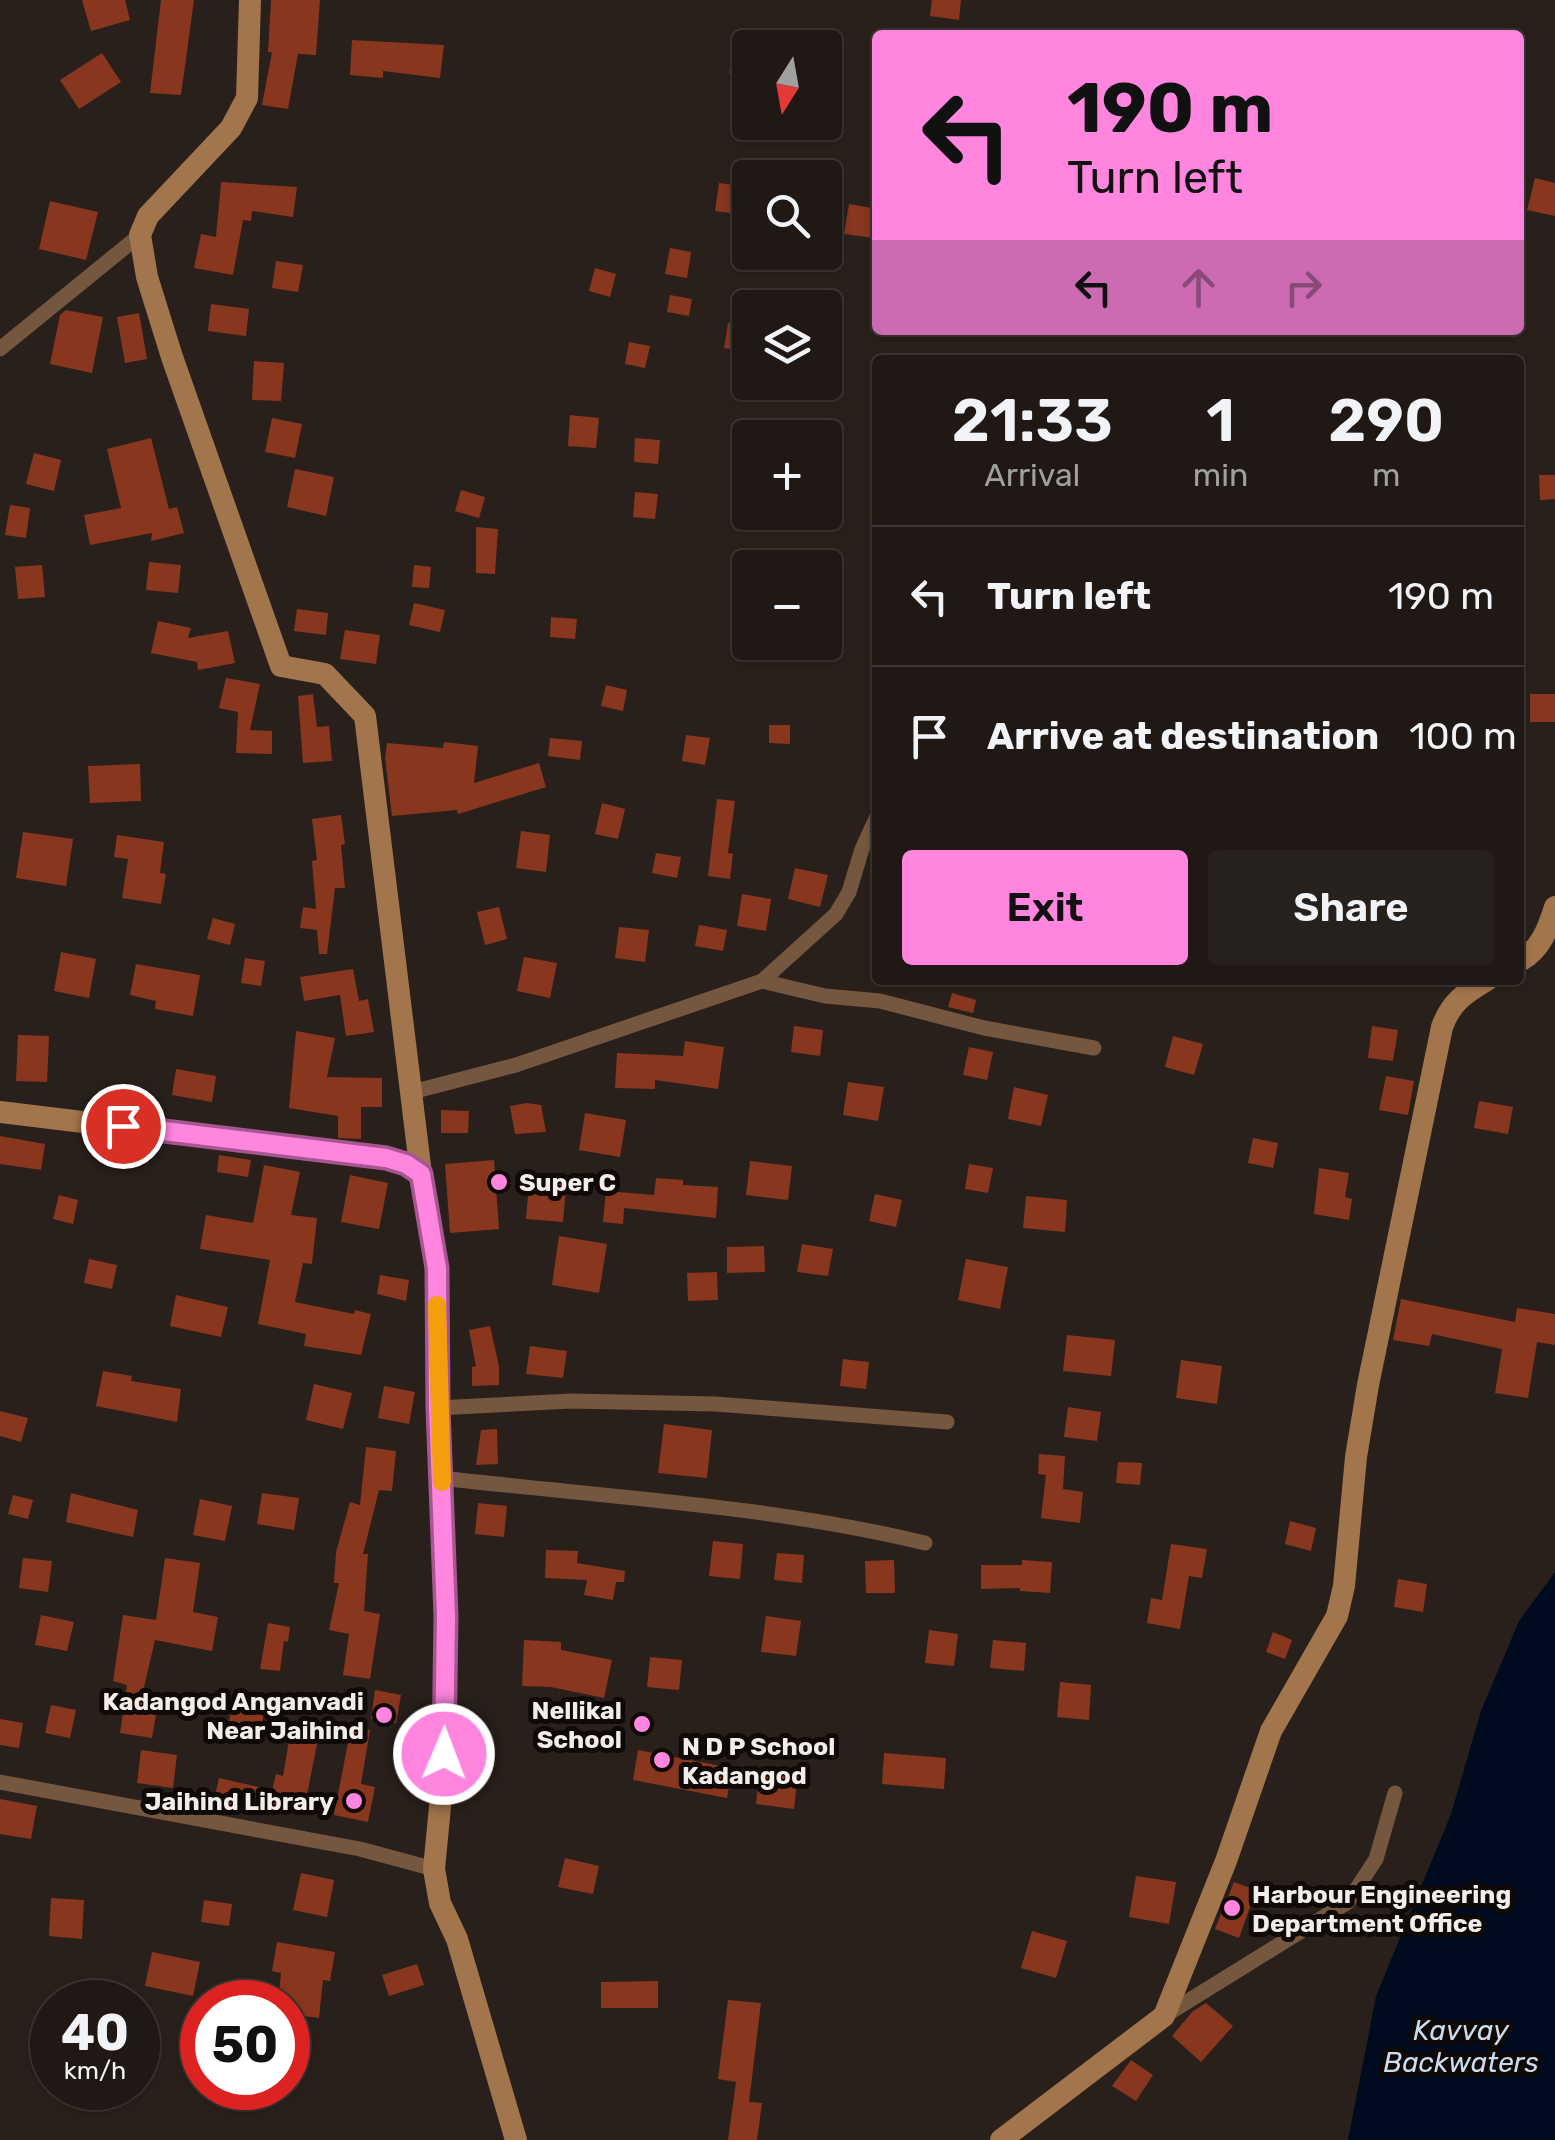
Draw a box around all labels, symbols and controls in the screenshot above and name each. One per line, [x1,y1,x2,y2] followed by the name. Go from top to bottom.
[732,30,842,140] north arrow
[732,30,842,660] map controls
[1067,67,1273,150] text: 190 m
[902,70,1032,200] icon: left
[1067,151,1243,204] text: Turn left
[732,160,842,270] button: search
[1066,260,1121,315] icon: left
[1171,260,1226,315] icon: ahead
[1276,260,1331,315] icon: right
[732,290,842,400] button: layers
[952,385,1113,456] text: 21:33
[1206,385,1235,456] text: 1
[1328,385,1444,456] text: 290
[732,420,842,530] button: +
[984,456,1080,494] text: Arrival
[1193,456,1248,494] text: min
[1372,456,1400,494] text: m
[732,550,842,660] button: −
[902,569,957,624] icon: left
[987,573,1151,619] text: Turn left
[1388,573,1494,619] text: 190 m
[902,709,957,764] icon: arrive
[987,713,1379,759] text: Arrive at destination
[1409,713,1517,759] text: 100 m
[902,850,1188,965] button: Exit
[1208,850,1494,965] button: Share
[81,1084,166,1169] pin
[96,1099,151,1154] icon: arrive
[519,1168,616,1197] place label: Super C
[488,1171,510,1193] marker: Super C
[102,1687,364,1745] place label: Kadangod Anganvadi Near Jaihind
[531,1696,622,1754] place label: Nellikal School
[392,1702,496,1806] position arrow
[373,1704,395,1726] marker: Kadangod Anganvadi Near Jaihind
[631,1713,653,1735] marker: Nellikal School
[682,1732,836,1790] place label: N D P School Kadangod
[651,1749,673,1771] marker: N D P School Kadangod
[145,1787,334,1816] place label: Jaihind Library
[343,1790,365,1812] marker: Jaihind Library
[1252,1880,1511,1938] place label: Harbour Engineering Department Office
[1221,1897,1243,1919] marker: Harbour Engineering Department Office
[180,1980,310,2110] speed limit sign: 50
[61,2003,129,2063] text: 40
[1383,2014,1539,2079] water label: Kavvay Backwaters
[64,2056,126,2085] text: km/h

